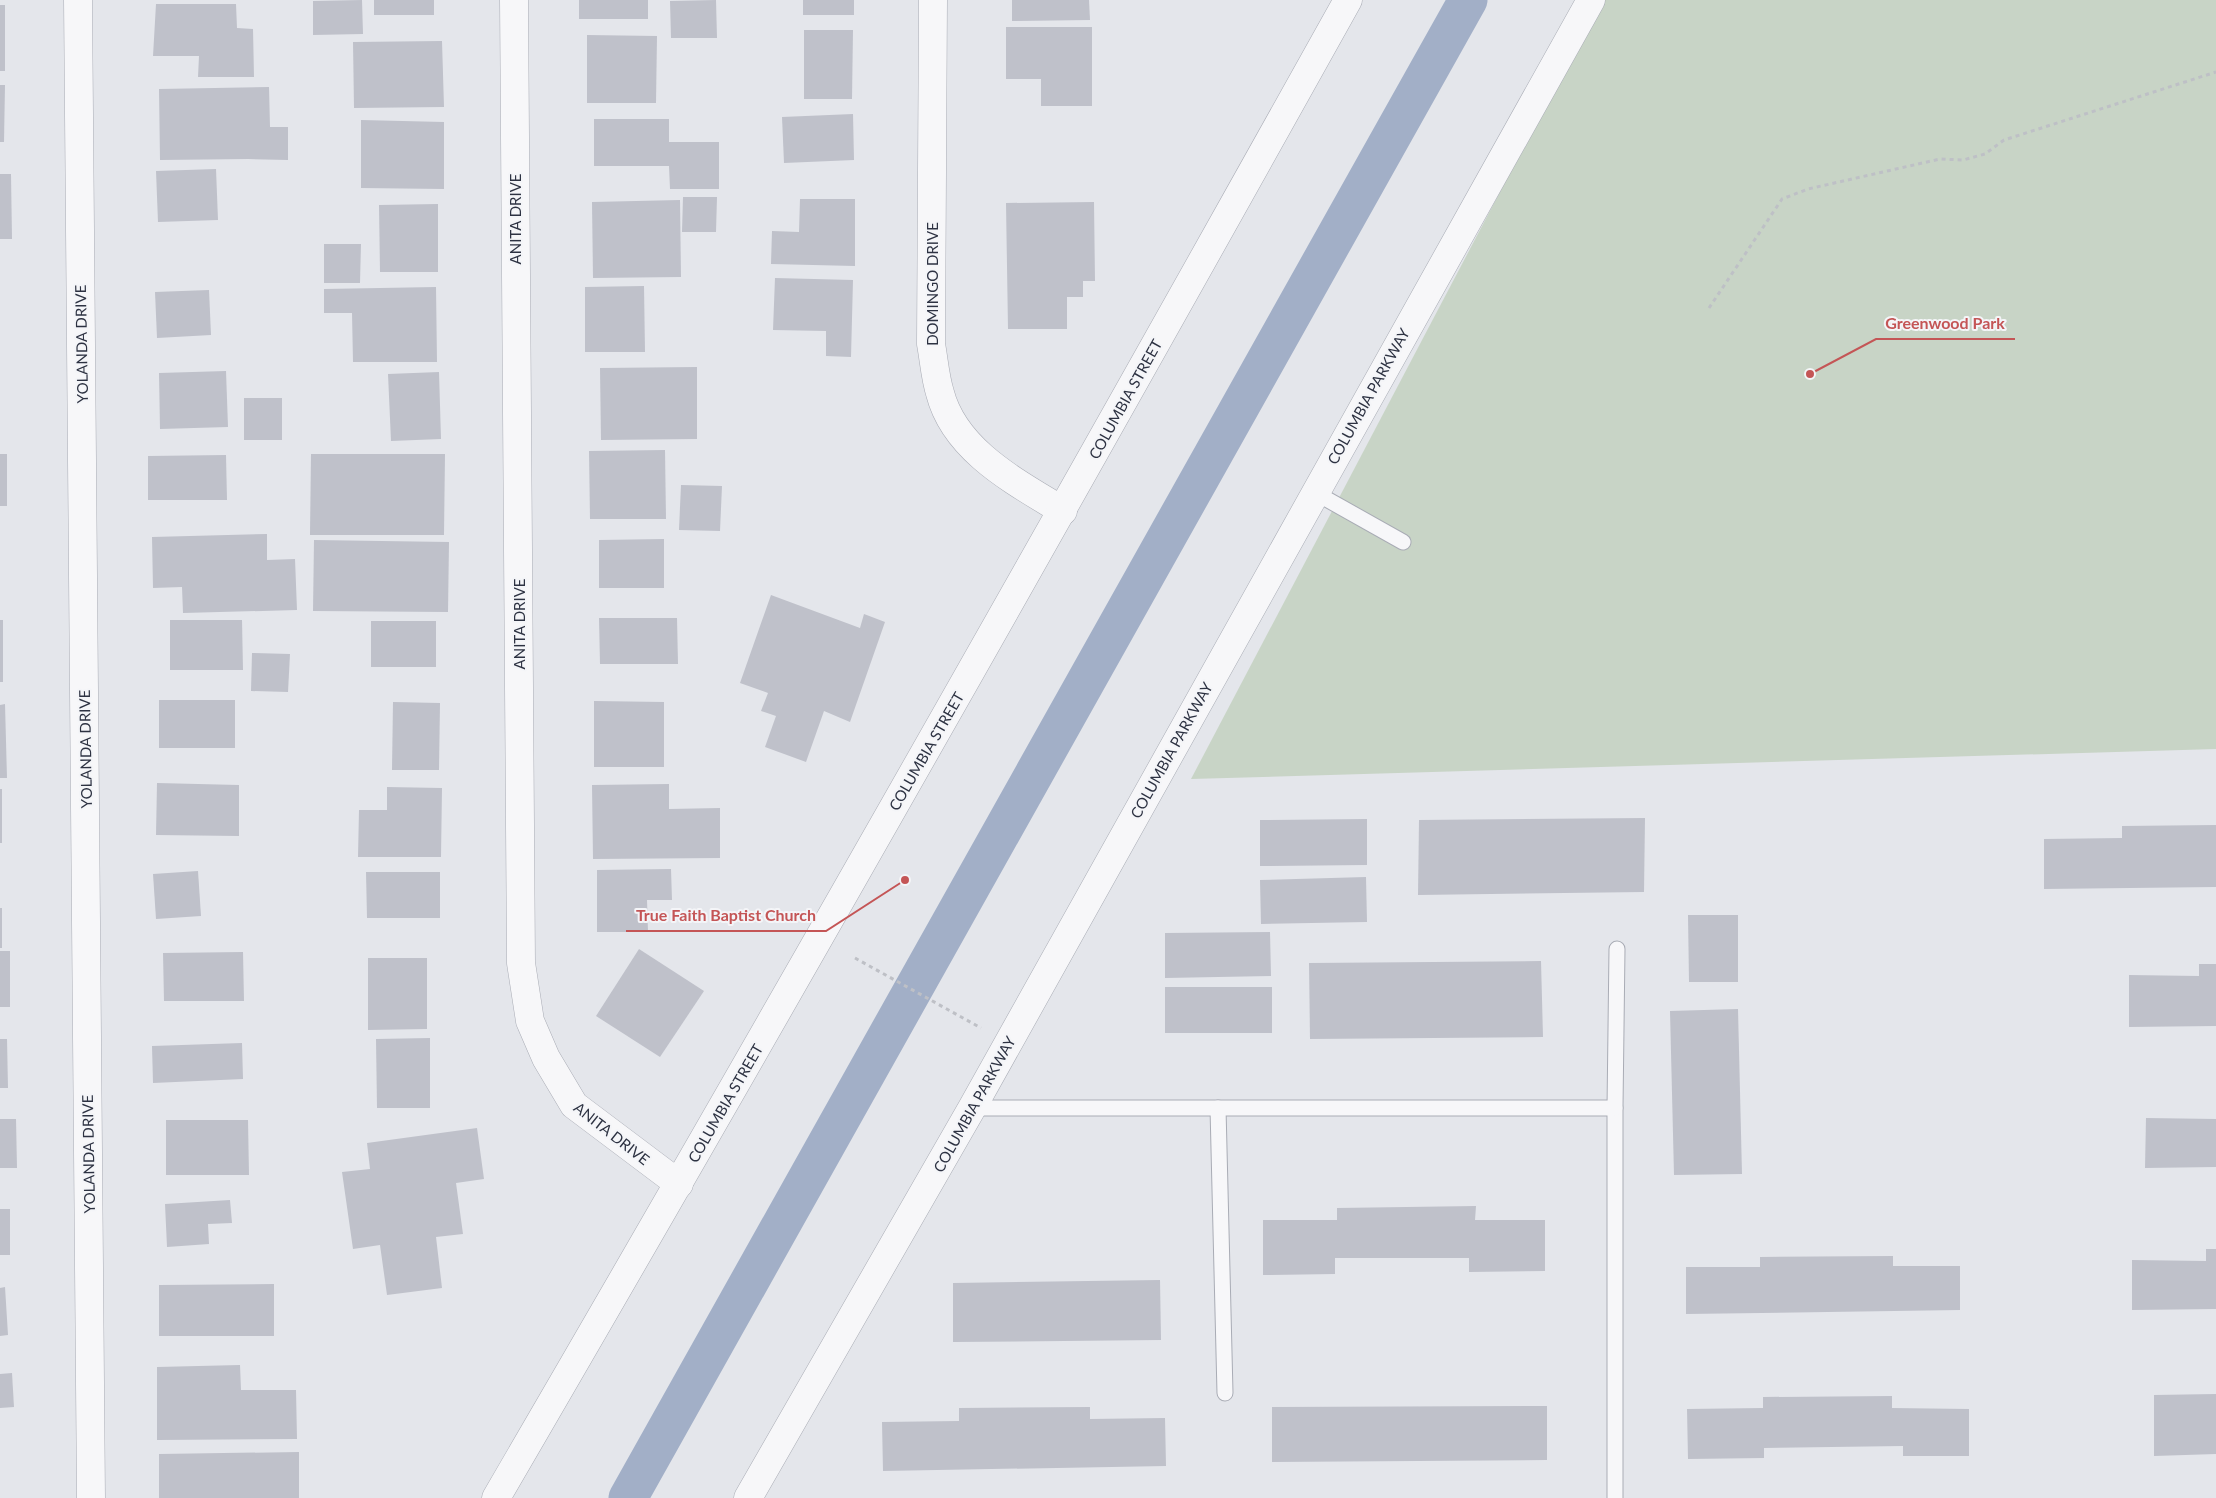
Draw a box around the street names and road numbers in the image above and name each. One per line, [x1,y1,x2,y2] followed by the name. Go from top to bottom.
[506,174,524,264] street label: ANITA DRIVE
[923,222,941,346] street label: DOMINGO DRIVE
[71,285,91,403] street label: YOLANDA DRIVE
[1323,324,1413,467] street label: COLUMBIA PARKWAY
[1085,336,1165,462] street label: COLUMBIA STREET
[510,579,528,669] street label: ANITA DRIVE
[1126,678,1216,821] street label: COLUMBIA PARKWAY
[885,688,967,814] street label: COLUMBIA STREET
[75,690,95,808] street label: YOLANDA DRIVE
[929,1032,1019,1175] street label: COLUMBIA PARKWAY
[684,1040,766,1166] street label: COLUMBIA STREET
[78,1095,98,1213] street label: YOLANDA DRIVE
[571,1098,653,1168] street label: ANITA DRIVE

